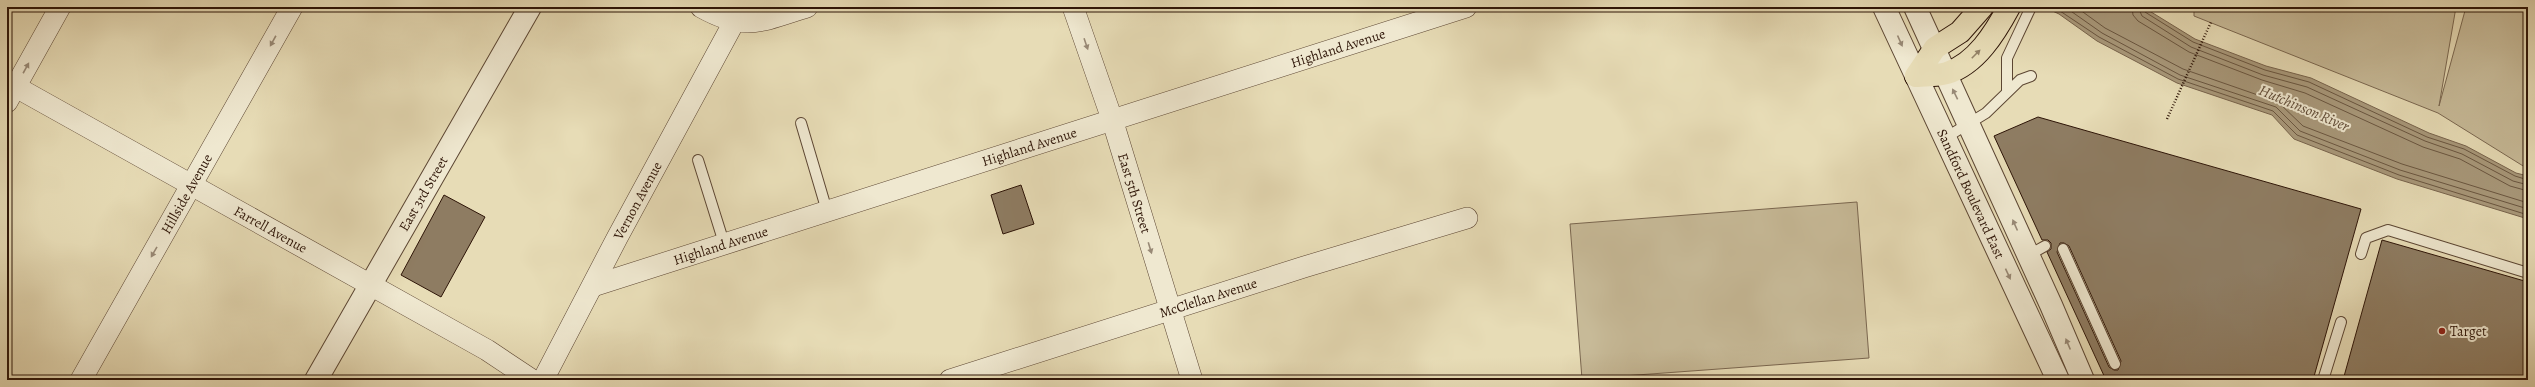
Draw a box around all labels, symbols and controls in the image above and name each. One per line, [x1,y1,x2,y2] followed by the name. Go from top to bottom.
[1288,24,1388,72] street label: Highland Avenue
[270,35,276,47] one-way arrow
[1897,36,1903,47] one-way arrow
[1083,38,1089,50] one-way arrow
[1971,49,1981,58] one-way arrow
[23,62,29,74] one-way arrow
[2256,80,2353,136] water label: Hutchinson River
[1952,89,1958,100] one-way arrow
[980,123,1079,171] street label: Highland Avenue
[1932,126,2009,262] street label: Sandford Boulevard East
[157,151,217,237] street label: Hillside Avenue
[1113,151,1156,236] street label: East 5th Street
[394,153,453,235] street label: East 3rd Street
[609,158,667,244] street label: Vernon Avenue
[230,202,311,258] street label: Farrell Avenue
[2012,219,2018,231] one-way arrow
[671,222,771,270] street label: Highland Avenue
[1147,242,1153,254] one-way arrow
[150,246,157,258] one-way arrow
[2005,269,2011,280] one-way arrow
[1157,274,1260,323] street label: McClellan Avenue
[2450,322,2487,341] place label: Target
[2437,326,2447,336] marker: Target
[2064,338,2071,350] one-way arrow

